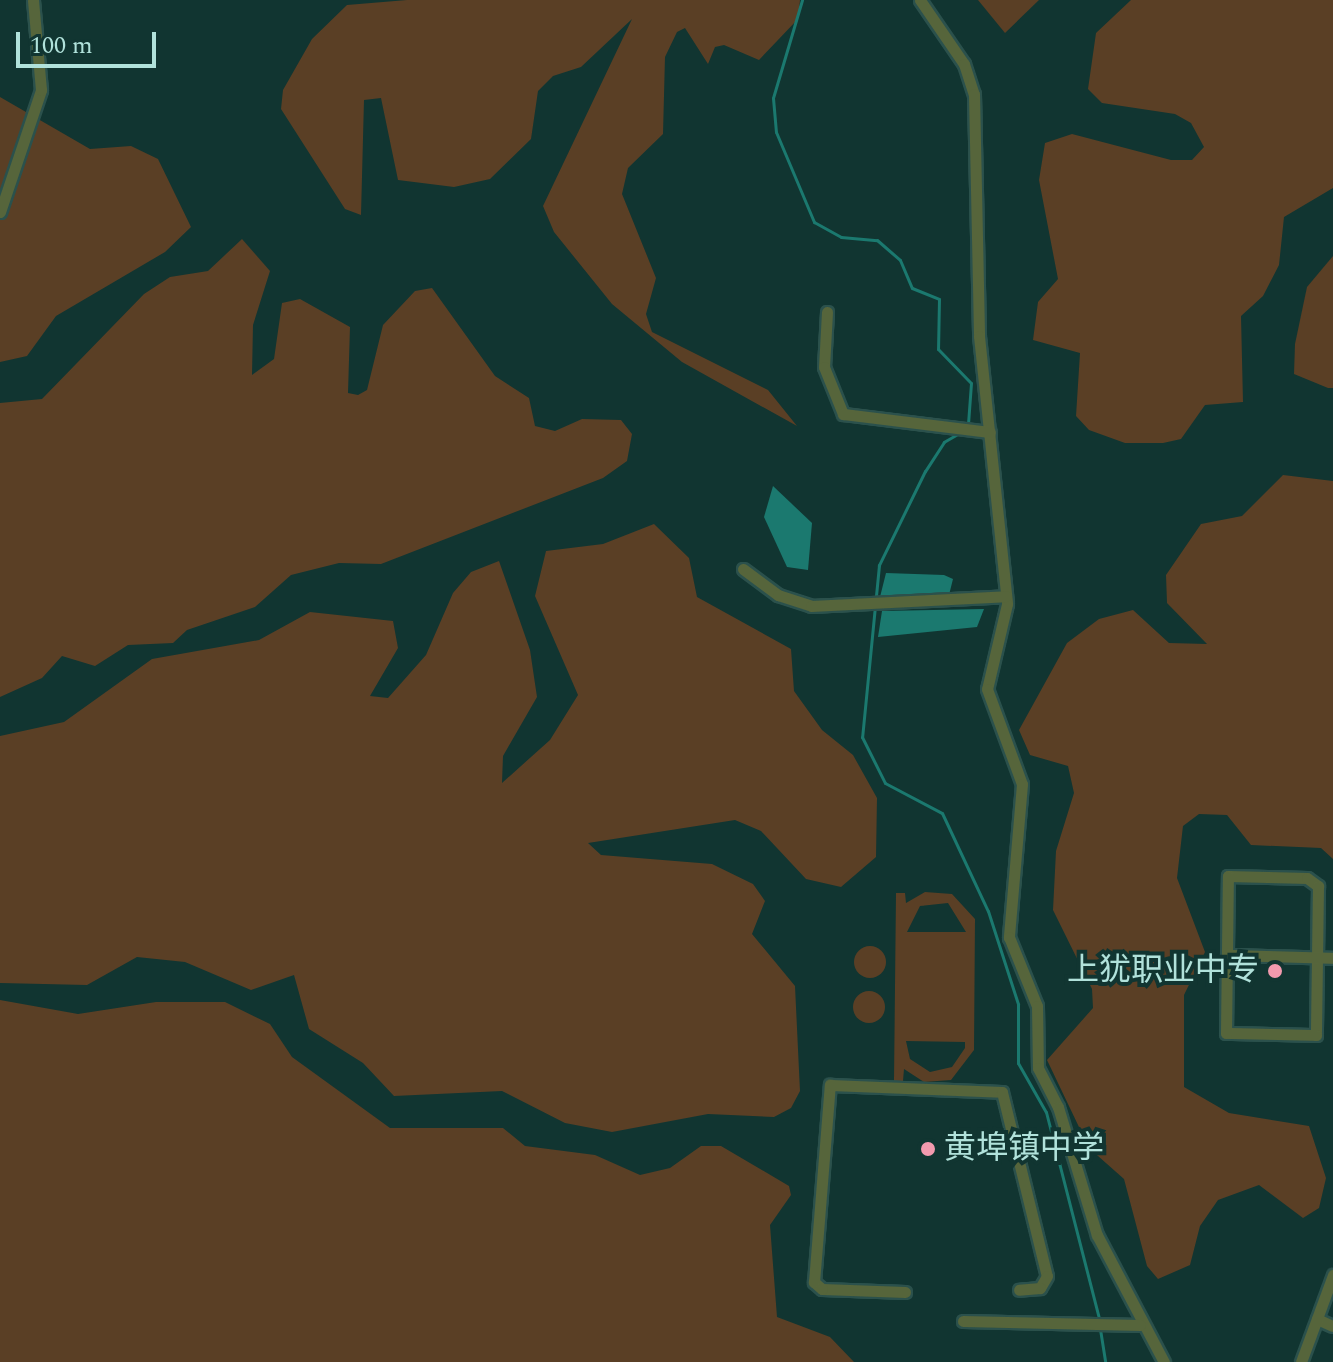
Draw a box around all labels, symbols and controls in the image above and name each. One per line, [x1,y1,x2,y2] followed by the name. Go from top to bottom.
[20,16,160,66] scale bar
[30,28,93,64] text: 100 m
[1067,952,1259,990] place label: 上犹职业中专
[1266,962,1284,980] marker: 上犹职业中专
[944,1130,1104,1168] place label: 黄埠镇中学
[919,1140,937,1158] marker: 黄埠镇中学

